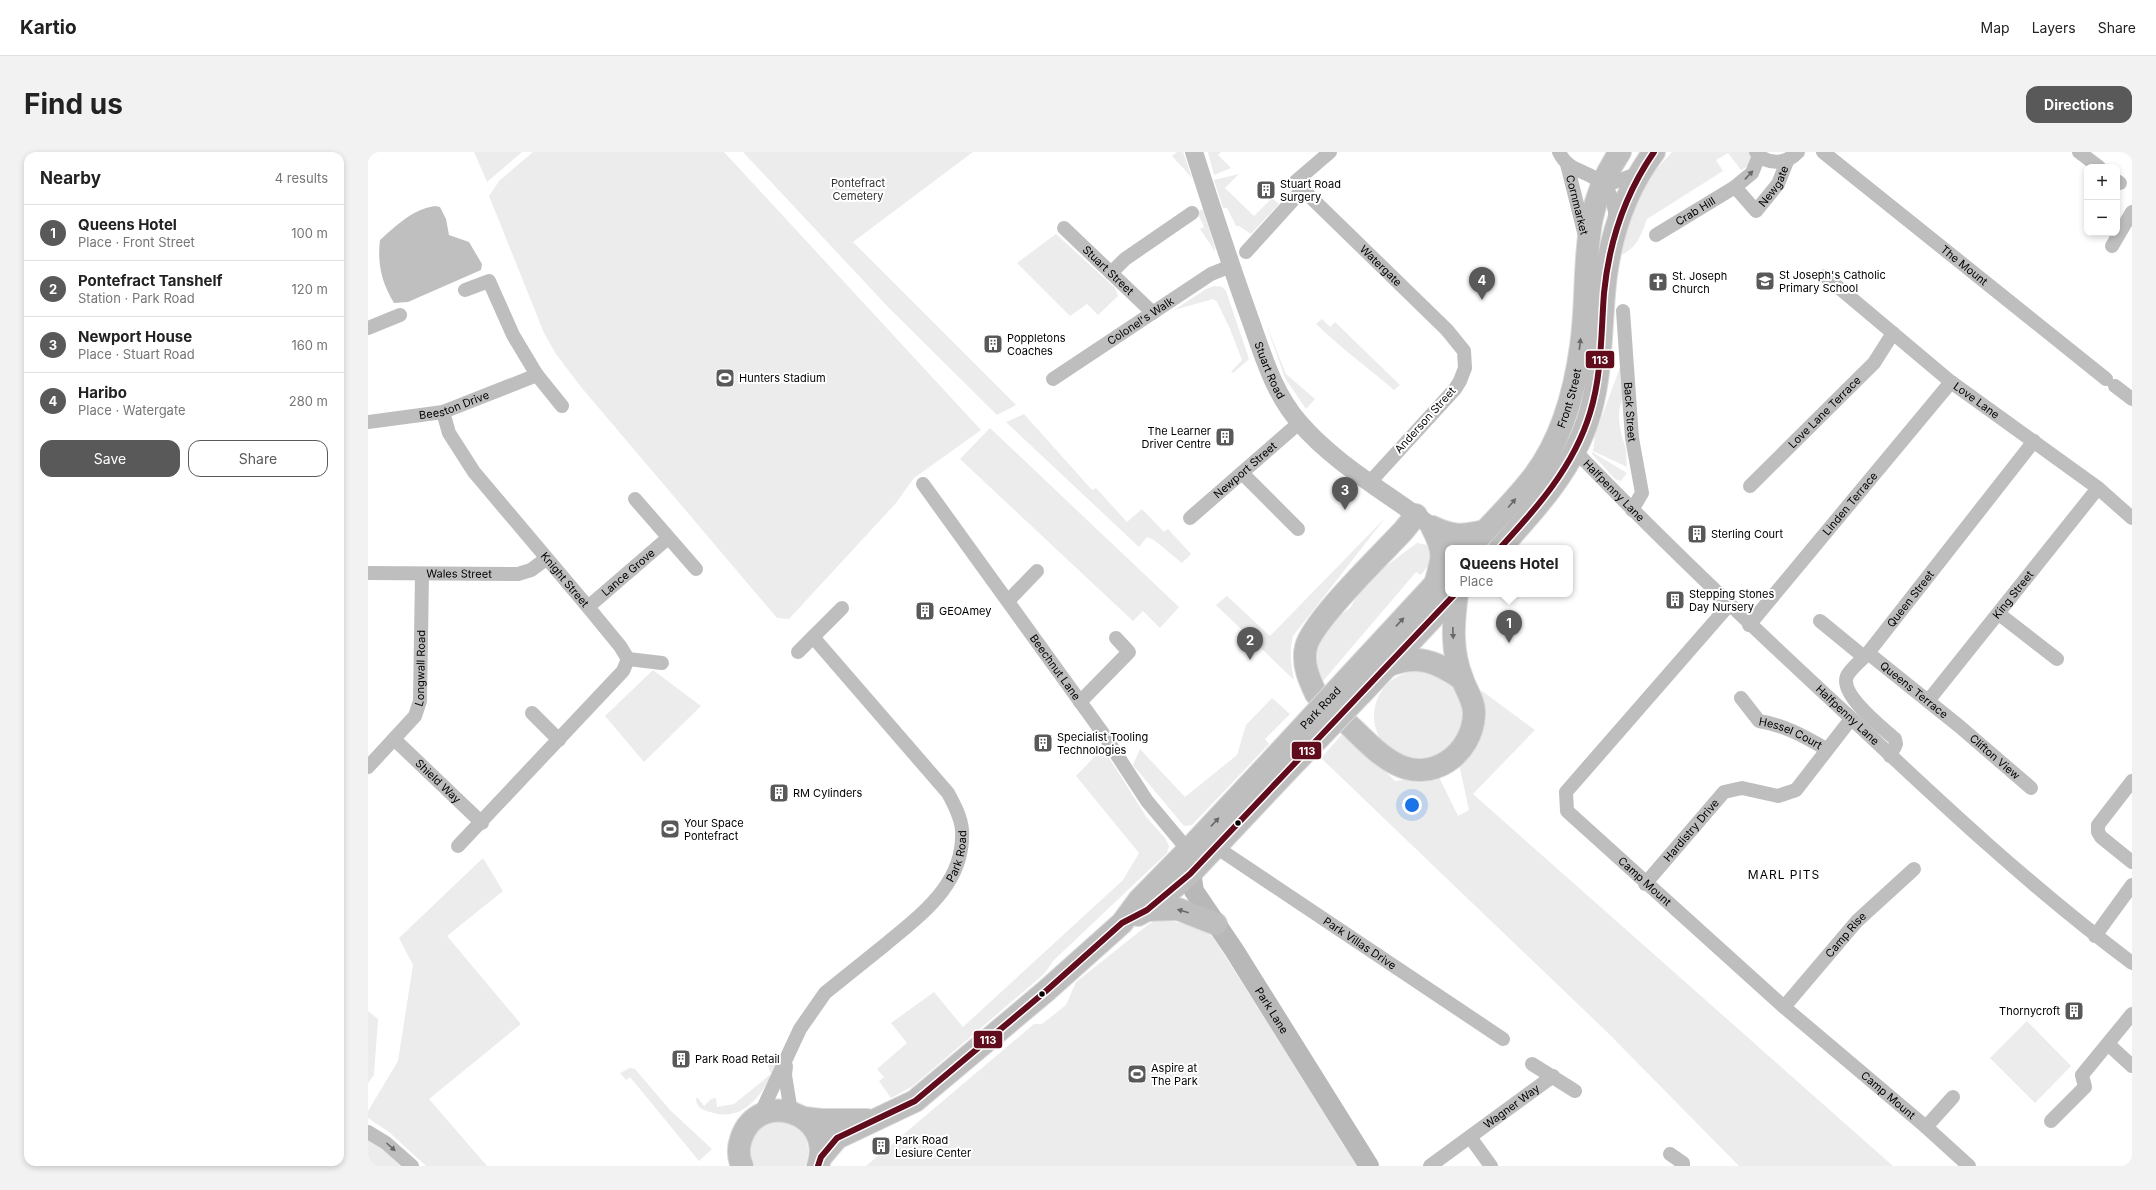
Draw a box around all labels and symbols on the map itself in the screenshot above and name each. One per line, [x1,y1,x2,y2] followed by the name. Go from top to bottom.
[1755,164,1792,210] street label: Newgate
[1744,170,1754,180] one-way arrow
[1563,173,1592,237] street label: Cornmarket
[831,176,886,203] park label: Pontefract Cemetery
[1280,177,1341,204] place label: Stuart Road Surgery
[1255,179,1277,201] building icon: Stuart Road Surgery
[1673,194,1718,229] street label: Crab Hill
[1080,242,1137,298] street label: Stuart Street
[1357,242,1405,289] street label: Watergate
[1938,242,1991,289] street label: The Mount
[1469,267,1495,300] pin: 4
[1779,268,1886,295] place label: St Joseph's Catholic Primary School
[1672,269,1727,296] place label: St. Joseph Church
[1754,270,1776,292] school or university icon: St Joseph's Catholic Primary School
[1647,271,1669,293] church icon: St. Joseph Church
[1105,294,1176,348] street label: Colonel's Walk
[1007,331,1066,358] place label: Poppletons Coaches
[982,333,1004,355] building icon: Poppletons Coaches
[1577,338,1584,350] one-way arrow
[1251,340,1288,401] street label: Stuart Road
[1585,350,1615,369] line badge: 113
[1592,353,1608,367] text: 113
[714,367,736,389] sports icon: Hunters Stadium
[1554,367,1584,430] street label: Front Street
[739,371,826,385] place label: Hunters Stadium
[1785,373,1864,451] street label: Love Lane Terrace
[1951,379,2002,422] street label: Love Lane
[1621,381,1640,443] street label: Back Street
[1392,384,1459,456] street label: Anderson Street
[418,388,491,422] street label: Beeston Drive
[1142,424,1211,451] place label: The Learner Driver Centre
[1214,426,1236,448] building icon: The Learner Driver Centre
[1211,439,1280,501] street label: Newport Street
[1580,456,1648,525] street label: Halfpenny Lane
[1820,469,1880,538] street label: Linden Terrace
[1332,477,1358,510] pin: 3
[1508,497,1517,508] one-way arrow
[1686,523,1708,545] building icon: Sterling Court
[1711,527,1783,541] place label: Sterling Court
[599,546,658,599] street label: Lance Grove
[538,549,592,610] street label: Knight Street
[426,566,492,581] street label: Wales Street
[1884,567,1937,630] street label: Queen Street
[1989,567,2037,622] street label: King Street
[1689,587,1774,614] place label: Stepping Stones Day Nursery
[1664,589,1686,611] building icon: Stepping Stones Day Nursery
[914,600,936,622] building icon: GEOAmey
[939,604,991,618] place label: GEOAmey
[1496,610,1522,643] pin: 1
[1395,617,1405,627] one-way arrow
[1237,627,1263,660] pin: 2
[1450,627,1456,640] one-way arrow
[412,630,428,708] street label: Longwall Road
[1027,632,1084,703] street label: Beechnut Lane
[1877,658,1951,721] street label: Queens Terrace
[1813,682,1882,748] street label: Halfpenny Lane
[1297,683,1344,732] street label: Park Road
[1758,714,1825,752] street label: Hessel Court
[1057,730,1148,757] place label: Specialist Tooling Technologies
[1967,731,2023,783] street label: Clifton View
[1032,732,1054,754] building icon: Specialist Tooling Technologies
[1291,741,1322,760] line badge: 113
[1299,744,1315,758] text: 113
[412,756,464,806] street label: Shield Way
[768,782,790,804] building icon: RM Cylinders
[793,786,862,800] place label: RM Cylinders
[1402,795,1422,815] your location
[1660,796,1722,864] street label: Hardistry Drive
[684,816,744,843] place label: Your Space Pontefract
[1210,817,1219,827] one-way arrow
[659,818,681,840] sports icon: Your Space Pontefract
[1233,818,1243,828] unlabelled marker
[943,830,969,885] street label: Park Road
[1615,854,1675,909] street label: Camp Mount
[1748,867,1820,882] district label: MARL PITS
[1176,908,1188,914] one-way arrow
[1822,909,1869,960] street label: Camp Rise
[1321,914,1399,973] street label: Park Villas Drive
[1252,985,1292,1036] street label: Park Lane
[1037,989,1047,999] unlabelled marker
[2063,1000,2085,1022] building icon: Thornycroft
[1999,1004,2060,1018] place label: Thornycroft
[973,1030,1003,1049] line badge: 113
[980,1033,996,1047] text: 113
[670,1048,692,1070] building icon: Park Road Retail
[695,1052,780,1066] place label: Park Road Retail
[1151,1061,1198,1088] place label: Aspire at The Park
[1126,1063,1148,1085] sports icon: Aspire at The Park
[1858,1068,1919,1122] street label: Camp Mount
[1481,1081,1542,1131] street label: Wagner Way
[895,1133,971,1160] place label: Park Road Lesiure Center
[870,1135,892,1157] building icon: Park Road Lesiure Center
[386,1143,396,1152] one-way arrow

